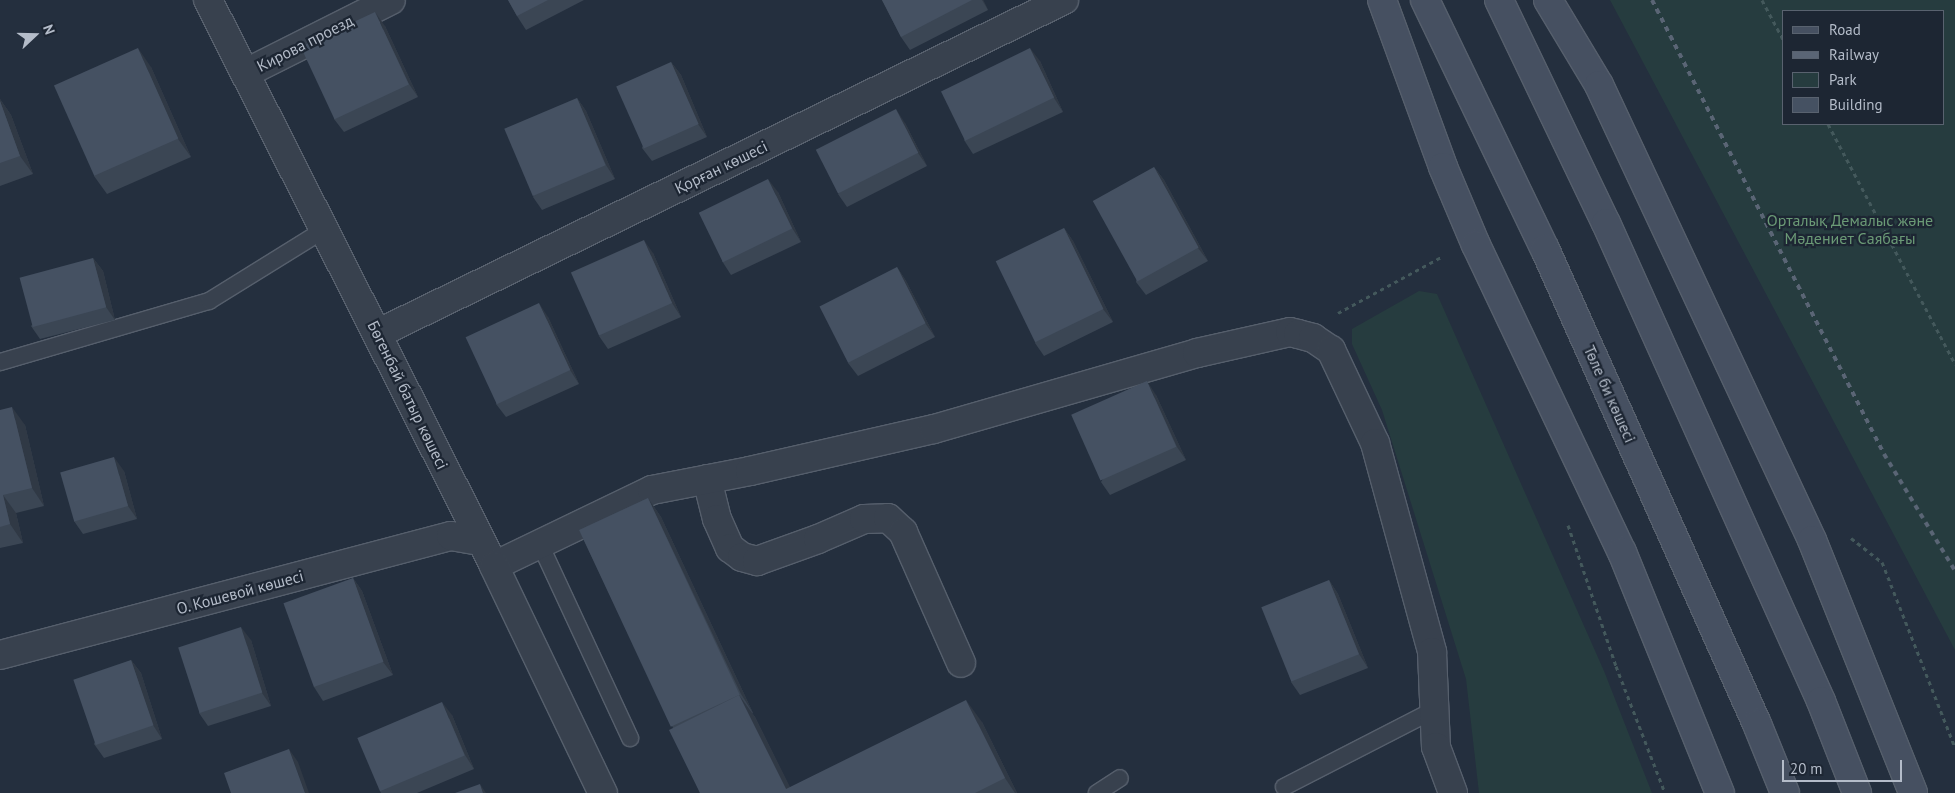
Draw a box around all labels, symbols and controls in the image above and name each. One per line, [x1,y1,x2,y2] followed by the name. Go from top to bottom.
[10,10,60,60] north arrow
[254,10,356,76] street label: Кирова проезд
[1782,10,1945,125] legend
[1829,20,1861,39] text: Road
[39,22,59,37] text: N
[1829,45,1879,64] text: Railway
[1829,70,1857,89] text: Park
[1829,95,1883,114] text: Building
[671,136,771,198] street label: Қорған көшесі
[1767,210,1933,248] park label: Орталық Демалыс және Мәдениет Саябағы
[364,318,452,472] street label: Бөгенбай батыр көшесі
[1580,342,1640,446] street label: Төле би көшесі
[174,566,306,618] street label: О. Кошевой көшесі
[1785,750,1905,782] scale bar
[1790,759,1823,778] text: 20 m

